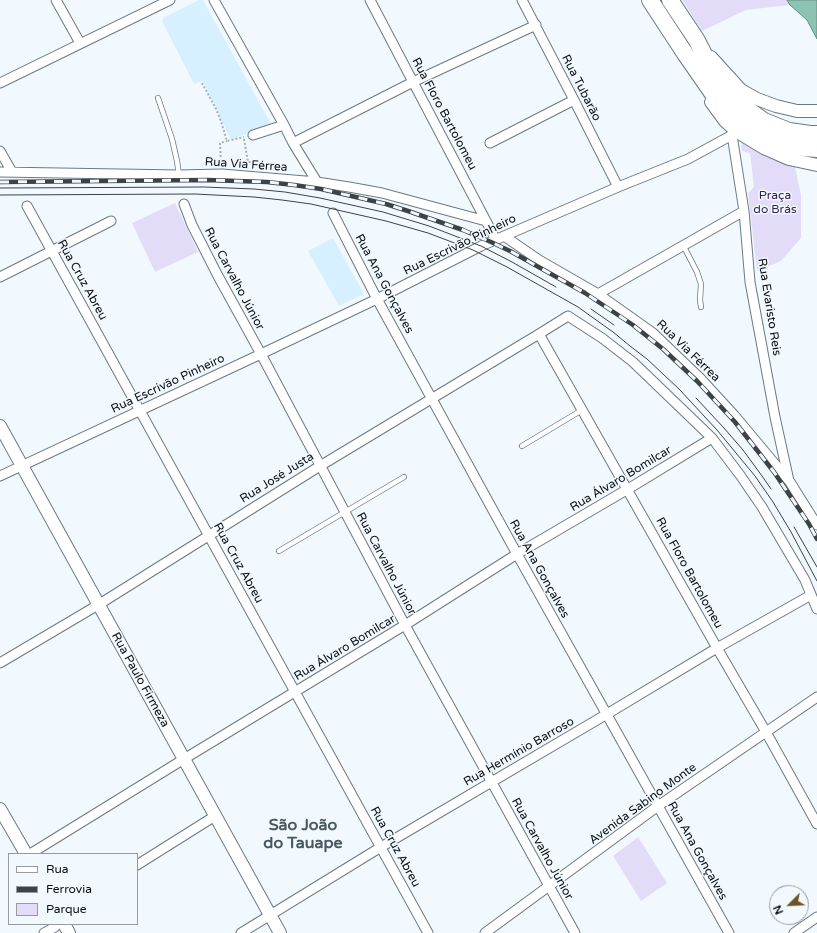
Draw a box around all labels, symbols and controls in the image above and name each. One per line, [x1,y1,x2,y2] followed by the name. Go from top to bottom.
[558,52,604,124] street label: Rua Tubarão
[408,55,480,173] street label: Rua Floro Bartolomeu
[204,155,288,175] street label: Rua Via Férrea
[753,189,797,217] park label: Praça do Brás
[401,211,519,279] street label: Rua Escrivão Pinheiro
[201,225,267,333] street label: Rua Carvalho Júnior
[352,232,416,336] street label: Rua Ana Gonçalves
[54,237,110,323] street label: Rua Cruz Abreu
[754,257,784,357] street label: Rua Evaristo Reis
[653,317,723,385] street label: Rua Via Férrea
[109,351,227,417] street label: Rua Escrivão Pinheiro
[568,443,674,515] street label: Rua Álvaro Bomilcar
[237,450,317,506] street label: Rua José Justa
[353,510,419,618] street label: Rua Carvalho Júnior
[652,515,726,631] street label: Rua Floro Bartolomeu
[506,517,572,621] street label: Rua Ana Gonçalves
[210,520,266,606] street label: Rua Cruz Abreu
[292,612,398,684] street label: Rua Álvaro Bomilcar
[108,630,172,730] street label: Rua Paulo Firmeza
[461,714,577,790] street label: Rua Hermínio Barroso
[587,760,699,848] street label: Avenida Sabino Monte
[508,796,576,902] street label: Rua Carvalho Júnior
[664,799,730,903] street label: Rua Ana Gonçalves
[367,804,423,890] street label: Rua Cruz Abreu
[263,816,343,854] district label: São João do Tauape
[8,853,138,925] legend
[46,862,69,876] text: Rua
[46,882,92,896] text: Ferrovia
[769,885,809,925] north arrow
[46,902,87,916] text: Parque
[771,903,786,916] text: N

